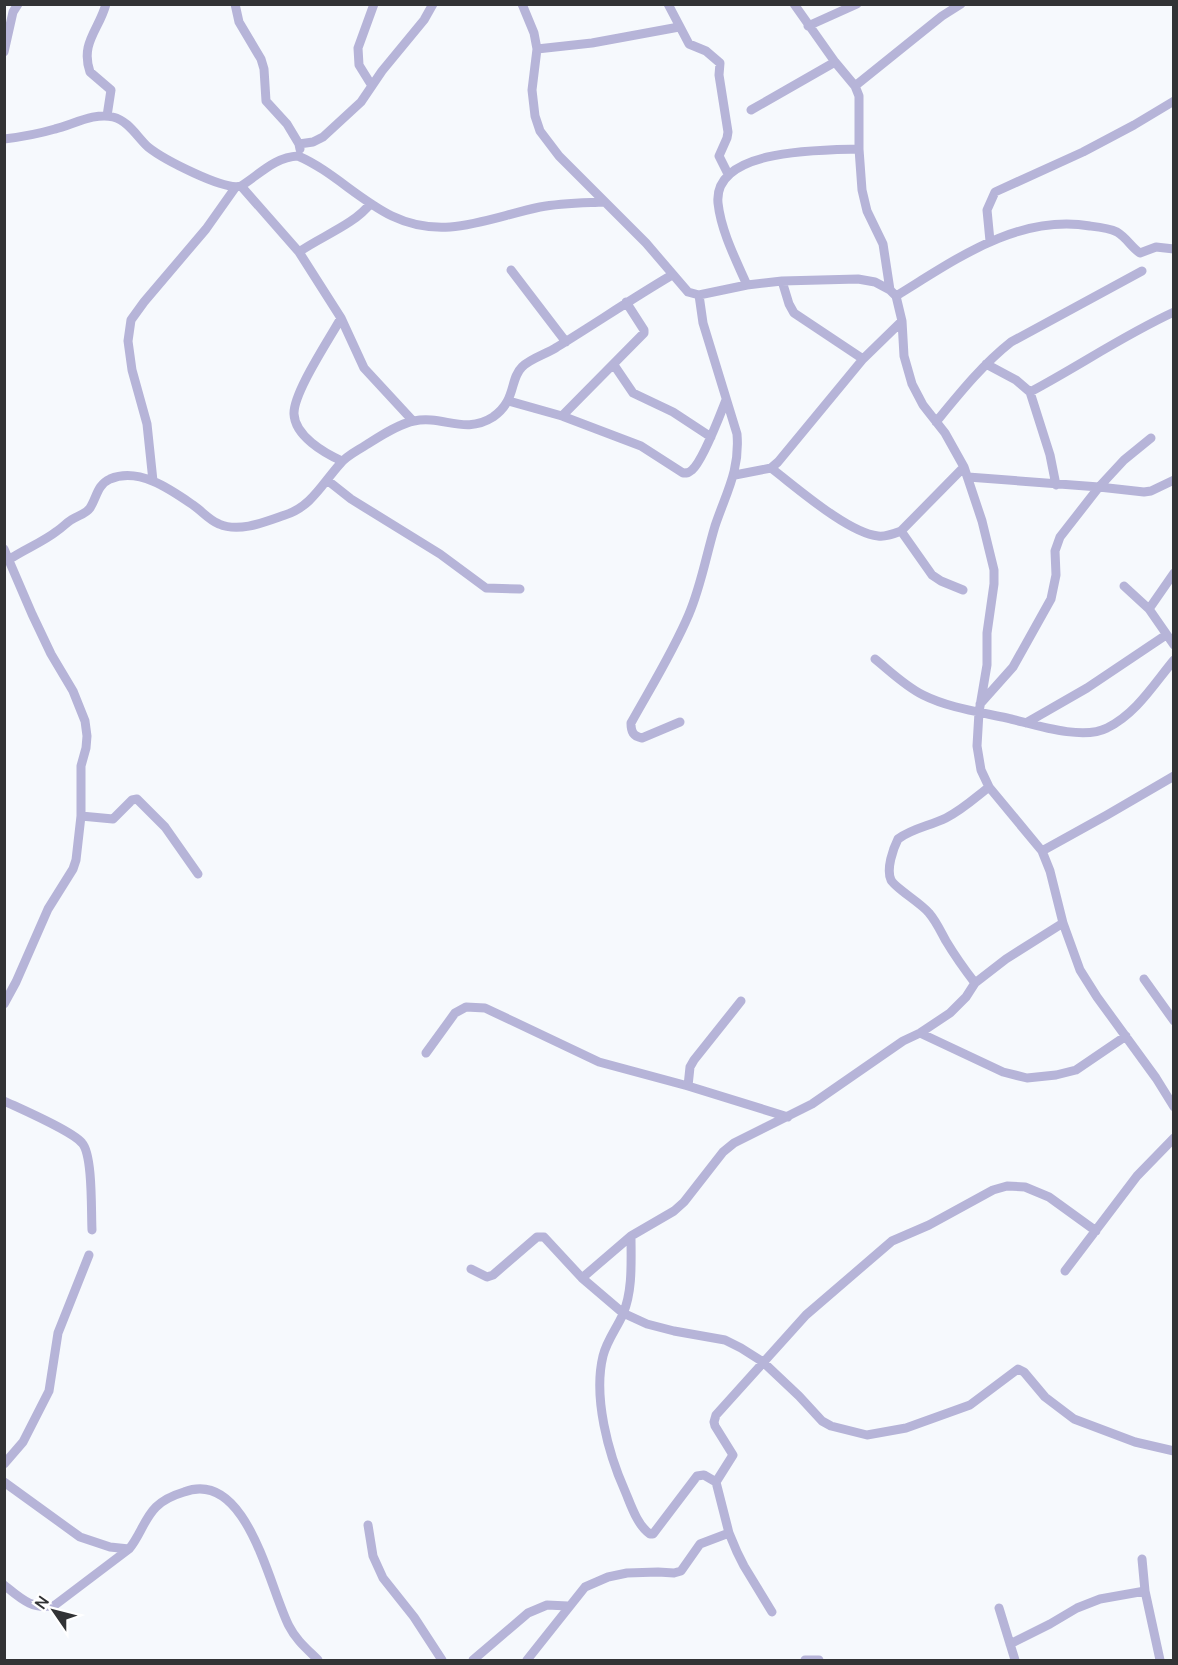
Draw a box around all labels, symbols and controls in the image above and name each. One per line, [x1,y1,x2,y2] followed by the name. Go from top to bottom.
[24,1581,84,1641] north arrow
[29,1591,54,1613] text: N

